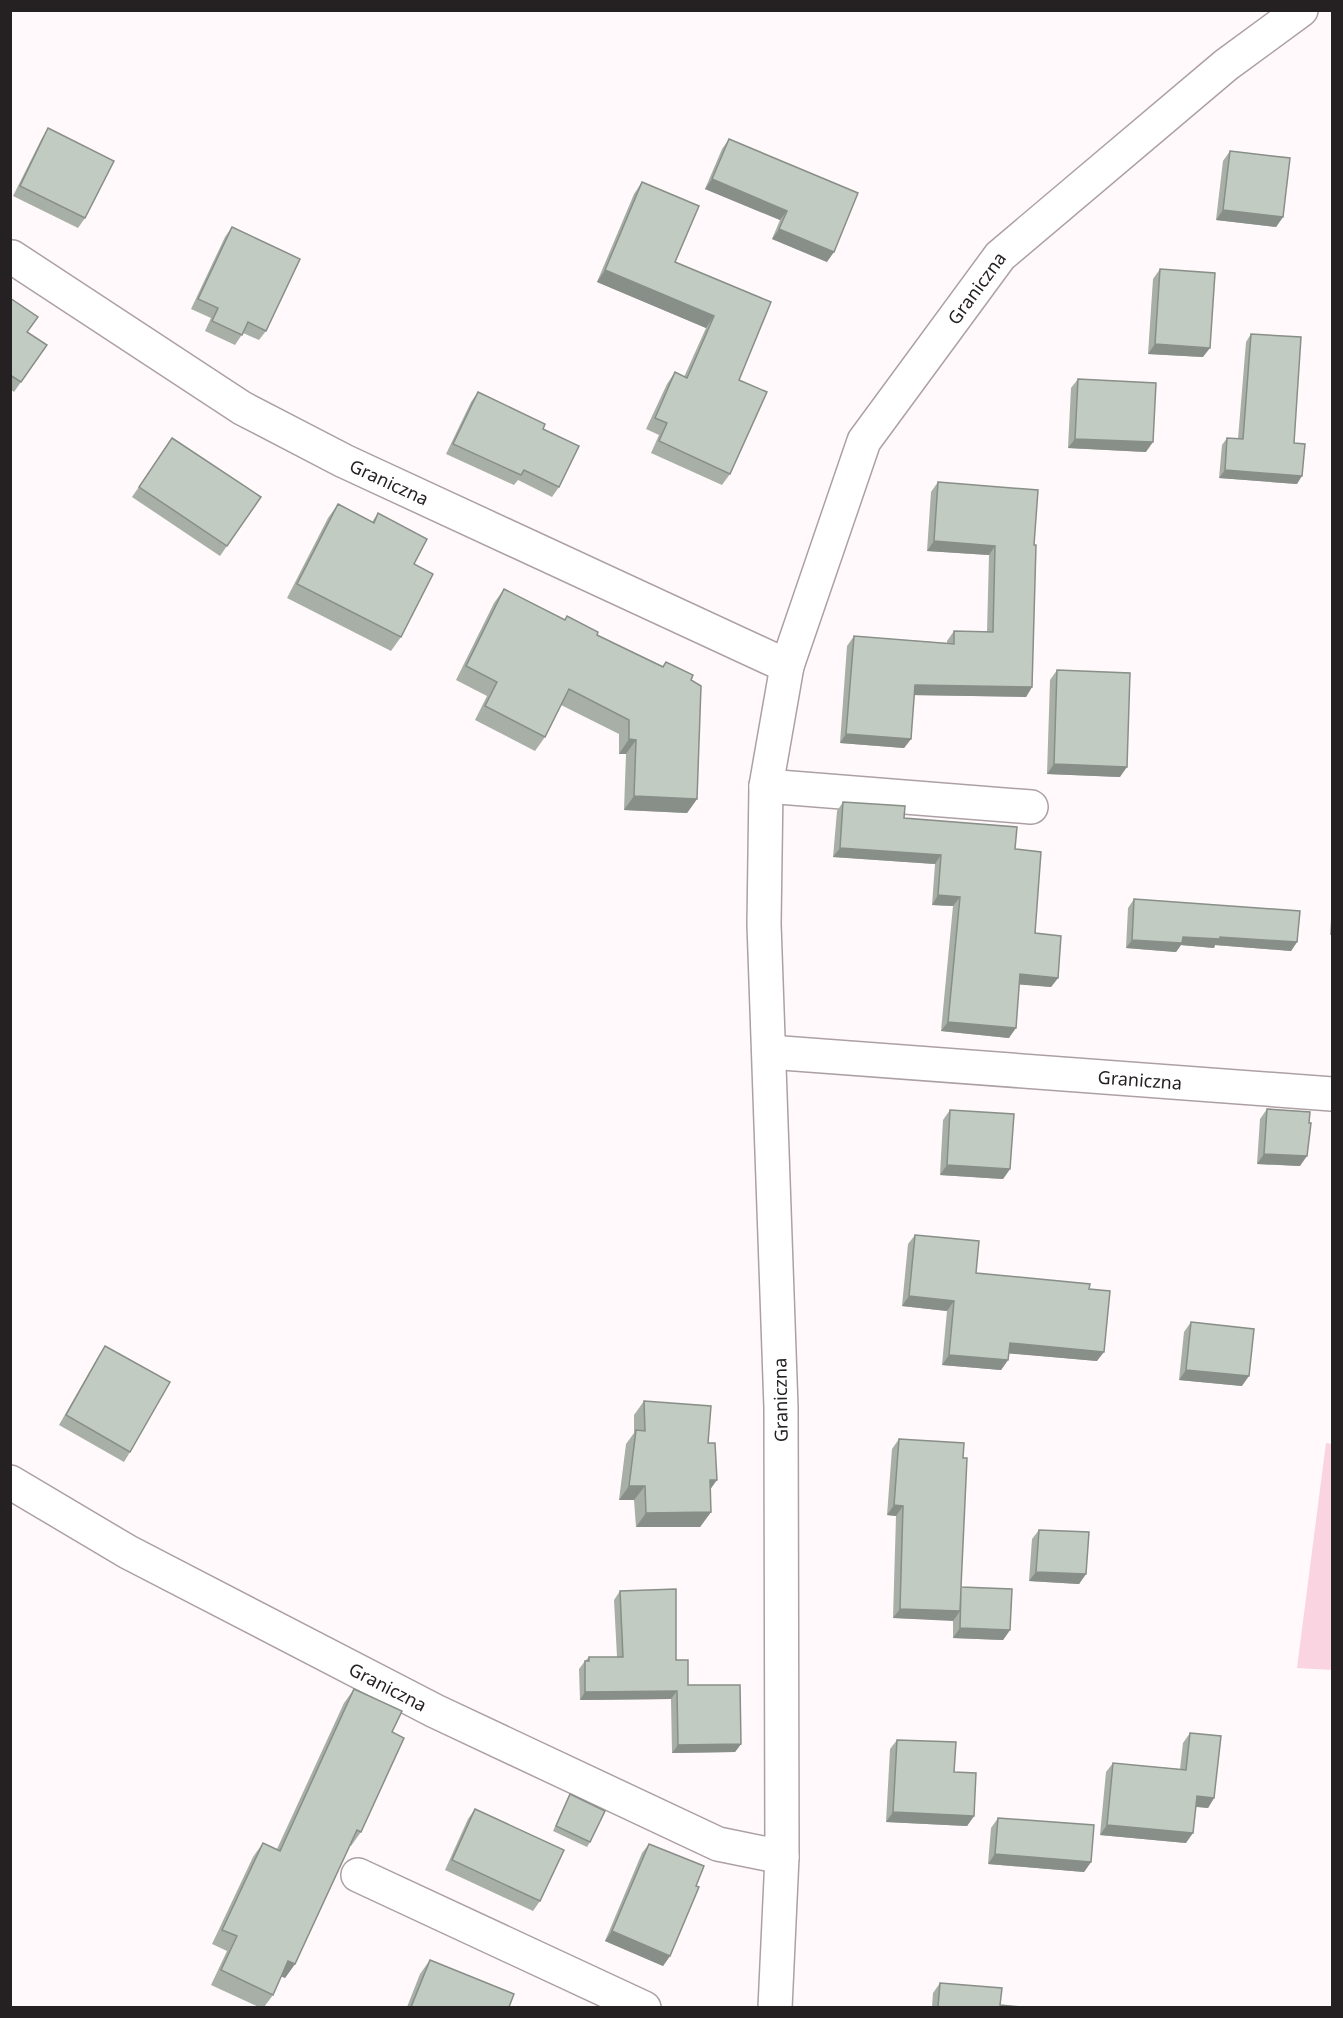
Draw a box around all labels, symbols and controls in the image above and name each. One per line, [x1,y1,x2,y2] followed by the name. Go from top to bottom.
[942,247,1011,329] street label: Graniczna
[346,453,433,511] street label: Graniczna
[1097,1065,1183,1095] street label: Graniczna
[767,1358,793,1442] street label: Graniczna
[345,1657,431,1717] street label: Graniczna

